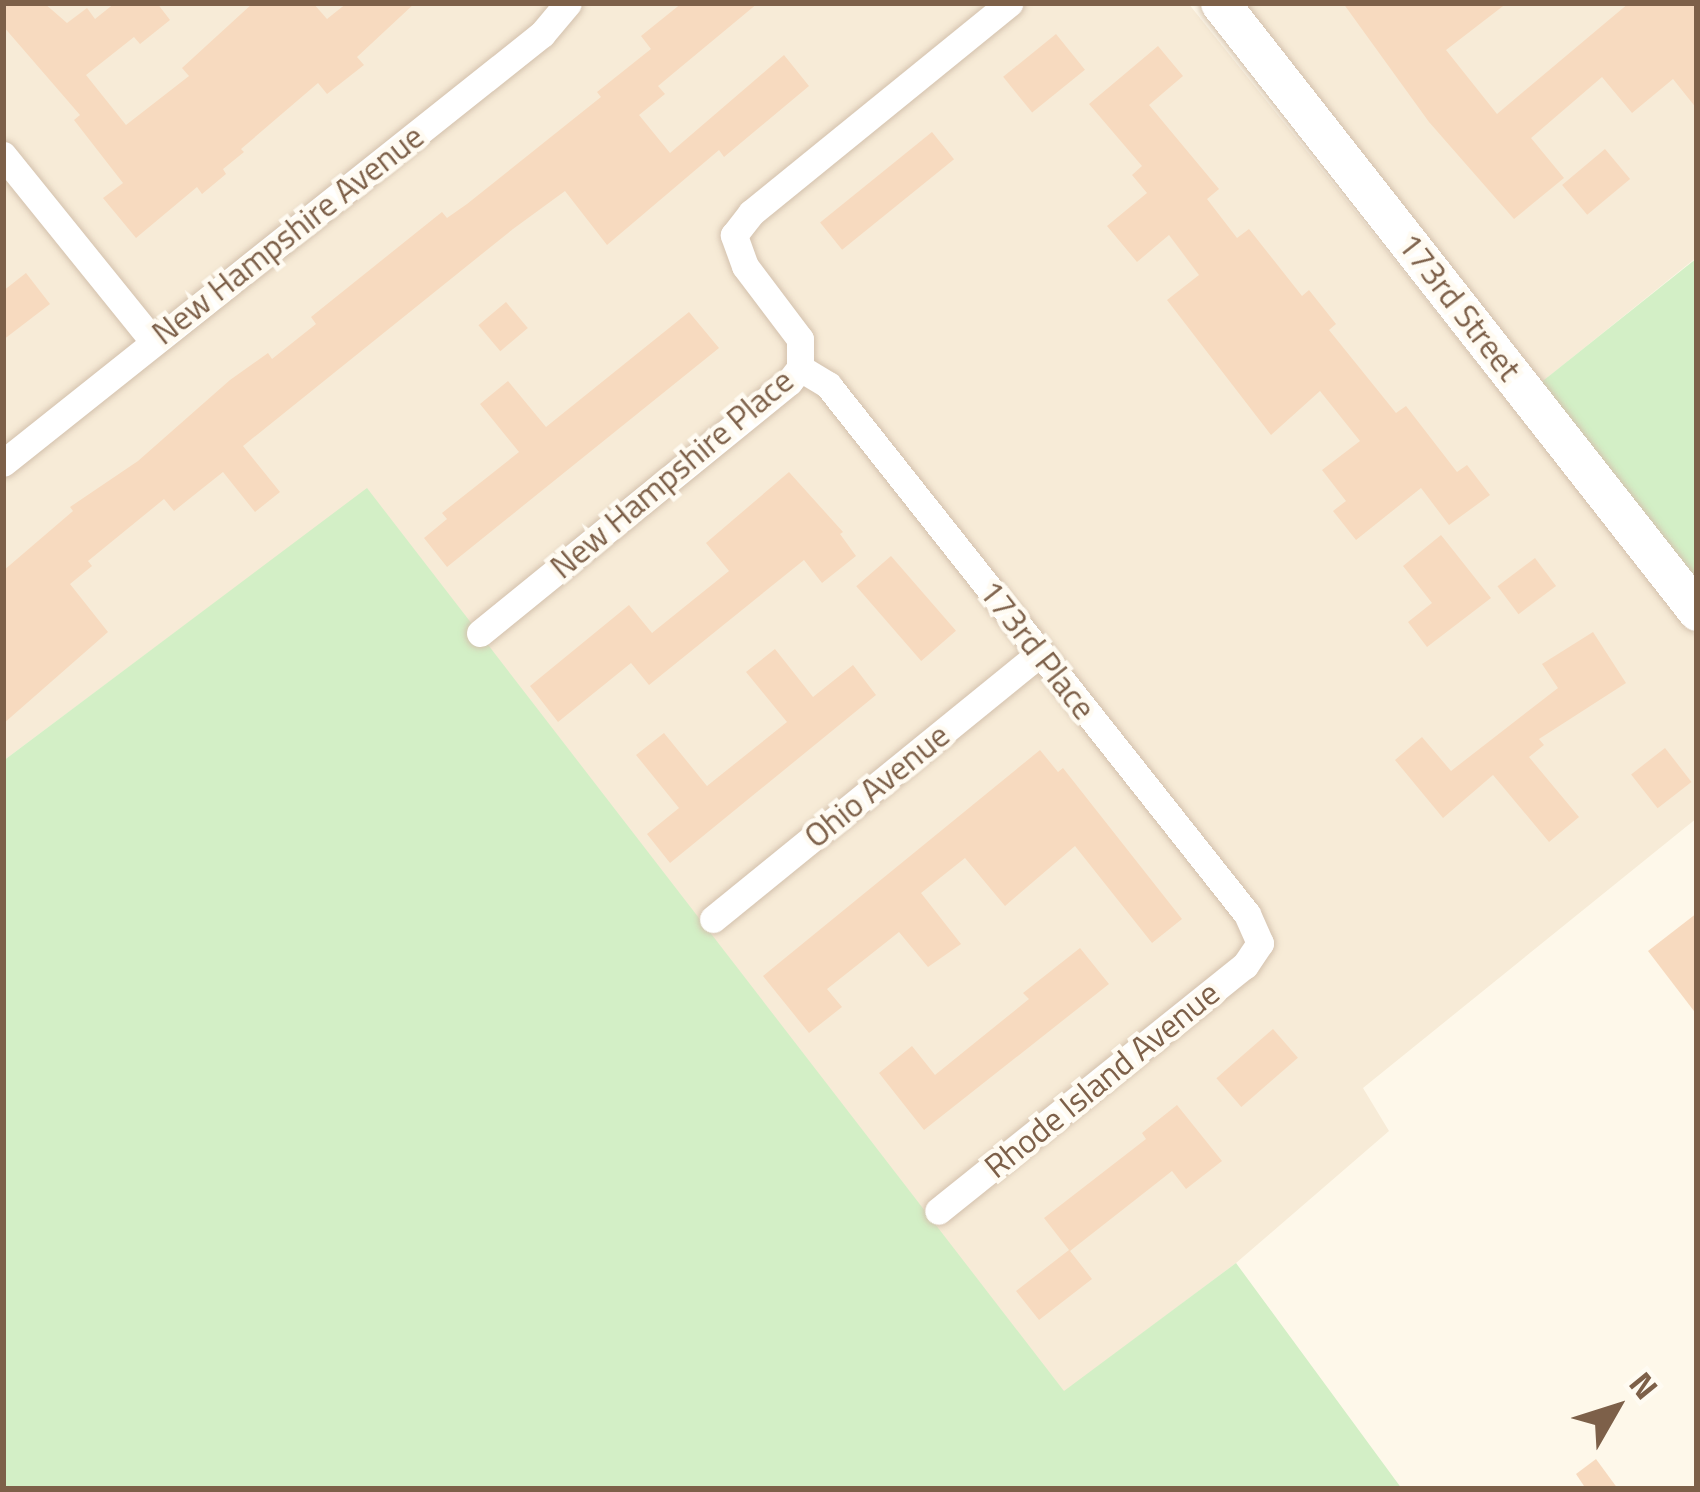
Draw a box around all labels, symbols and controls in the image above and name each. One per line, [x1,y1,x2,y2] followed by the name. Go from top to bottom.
[144,117,432,353] street label: New Hampshire Avenue
[1389,225,1529,389] street label: 173rd Street
[543,361,801,587] street label: New Hampshire Place
[970,573,1104,727] street label: 173rd Place
[797,716,957,856] street label: Ohio Avenue
[977,973,1227,1187] street label: Rhode Island Avenue
[1556,1348,1676,1468] north arrow
[1617,1361,1671,1410] text: N

